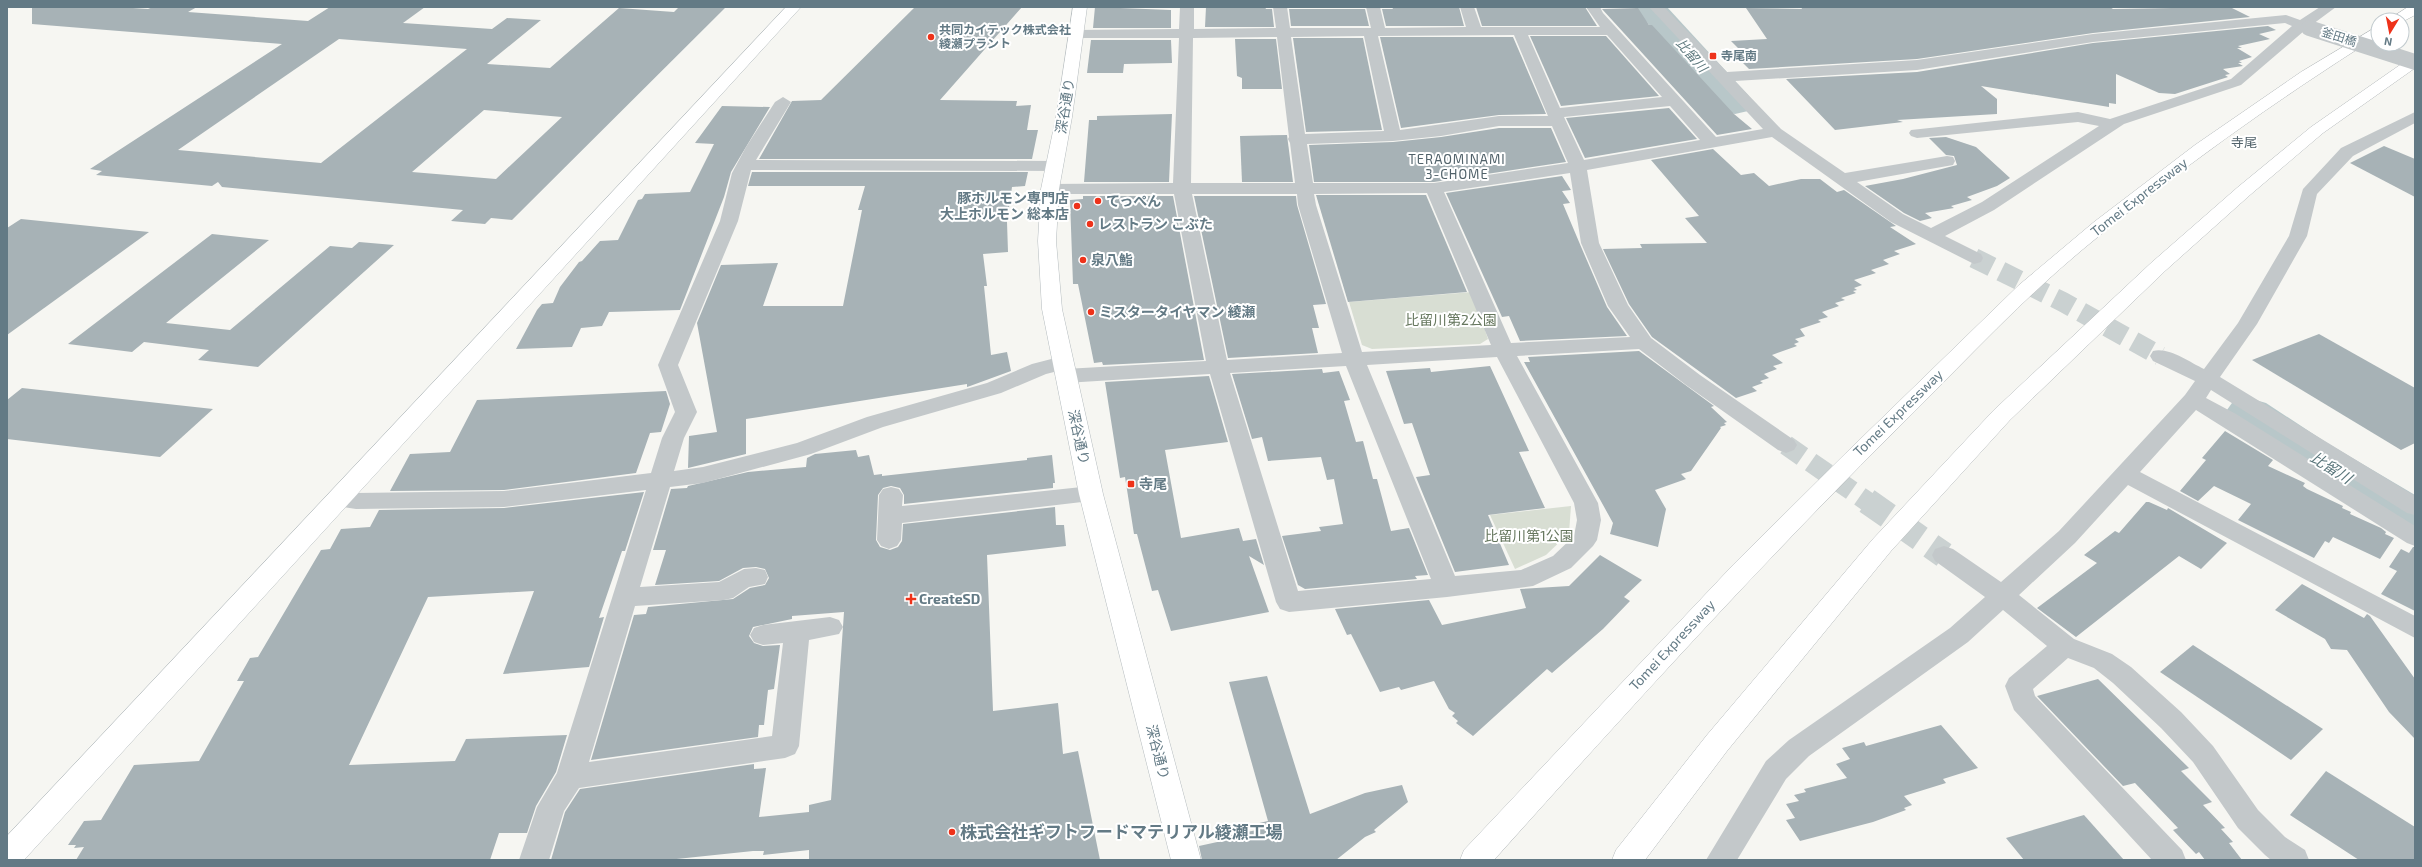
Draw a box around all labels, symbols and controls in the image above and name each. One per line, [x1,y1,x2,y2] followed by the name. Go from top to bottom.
[2370,12,2410,52] north arrow
[939,22,1071,50] place label: 共同カイテック株式会社 綾瀬プラント
[2320,24,2359,48] street label: 釜田橋
[926,32,936,42] marker: 共同カイテック株式会社 綾瀬プラント
[1673,35,1712,76] water label: 比留川
[2383,35,2393,49] text: N
[1721,48,1757,62] place label: 寺尾南
[1708,51,1718,61] marker: 寺尾南
[1052,77,1077,135] street label: 深谷通り
[2231,134,2257,150] district label: 寺尾
[1408,151,1506,182] district label: TERAOMINAMI 3-CHOME
[2087,153,2191,240] street label: Tomei Expressway
[940,189,1069,222] place label: 豚ホルモン専門店 大上ホルモン 総本店
[1106,192,1161,209] place label: てっぺん
[1093,196,1103,206] marker: てっぺん
[1072,201,1082,211] marker: 豚ホルモン専門店 大上ホルモン 総本店
[1098,215,1213,232] place label: レストラン こぶた
[1085,219,1095,229] marker: レストラン こぶた
[1091,251,1133,268] place label: 泉八鮨
[1078,255,1088,265] marker: 泉八鮨
[1099,303,1256,320] place label: ミスタータイヤマン 綾瀬
[1086,307,1096,317] marker: ミスタータイヤマン 綾瀬
[1405,311,1497,328] park label: 比留川第2公園
[1849,365,1946,460] street label: Tomei Expressway
[1065,408,1094,466] street label: 深谷通り
[2308,448,2357,488] water label: 比留川
[1139,475,1167,492] place label: 寺尾
[1126,479,1136,489] marker: 寺尾
[1484,527,1574,544] park label: 比留川第1公園
[919,590,980,607] place label: CreateSD
[906,594,916,604] marker: CreateSD
[1625,595,1718,694] street label: Tomei Expressway
[1143,723,1174,781] street label: 深谷通り
[960,821,1283,841] place label: 株式会社ギフトフードマテリアル綾瀬工場
[947,827,957,837] marker: 株式会社ギフトフードマテリアル綾瀬工場

